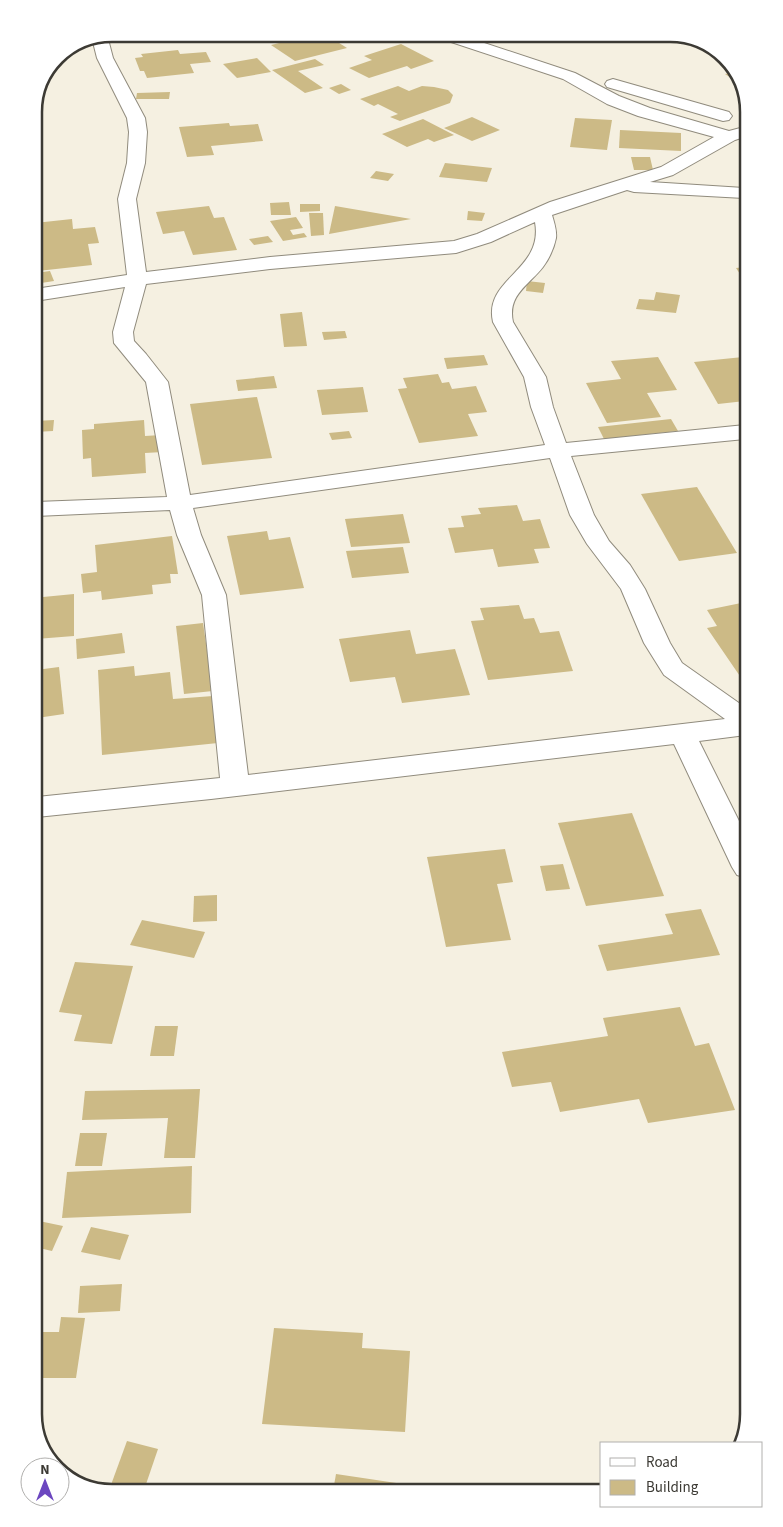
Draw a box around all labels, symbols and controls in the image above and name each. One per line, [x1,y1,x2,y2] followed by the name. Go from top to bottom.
[600,1442,763,1507] legend
[646,1452,678,1473] text: Road
[20,1457,70,1507] north arrow
[40,1460,50,1480] text: N
[646,1477,699,1498] text: Building

